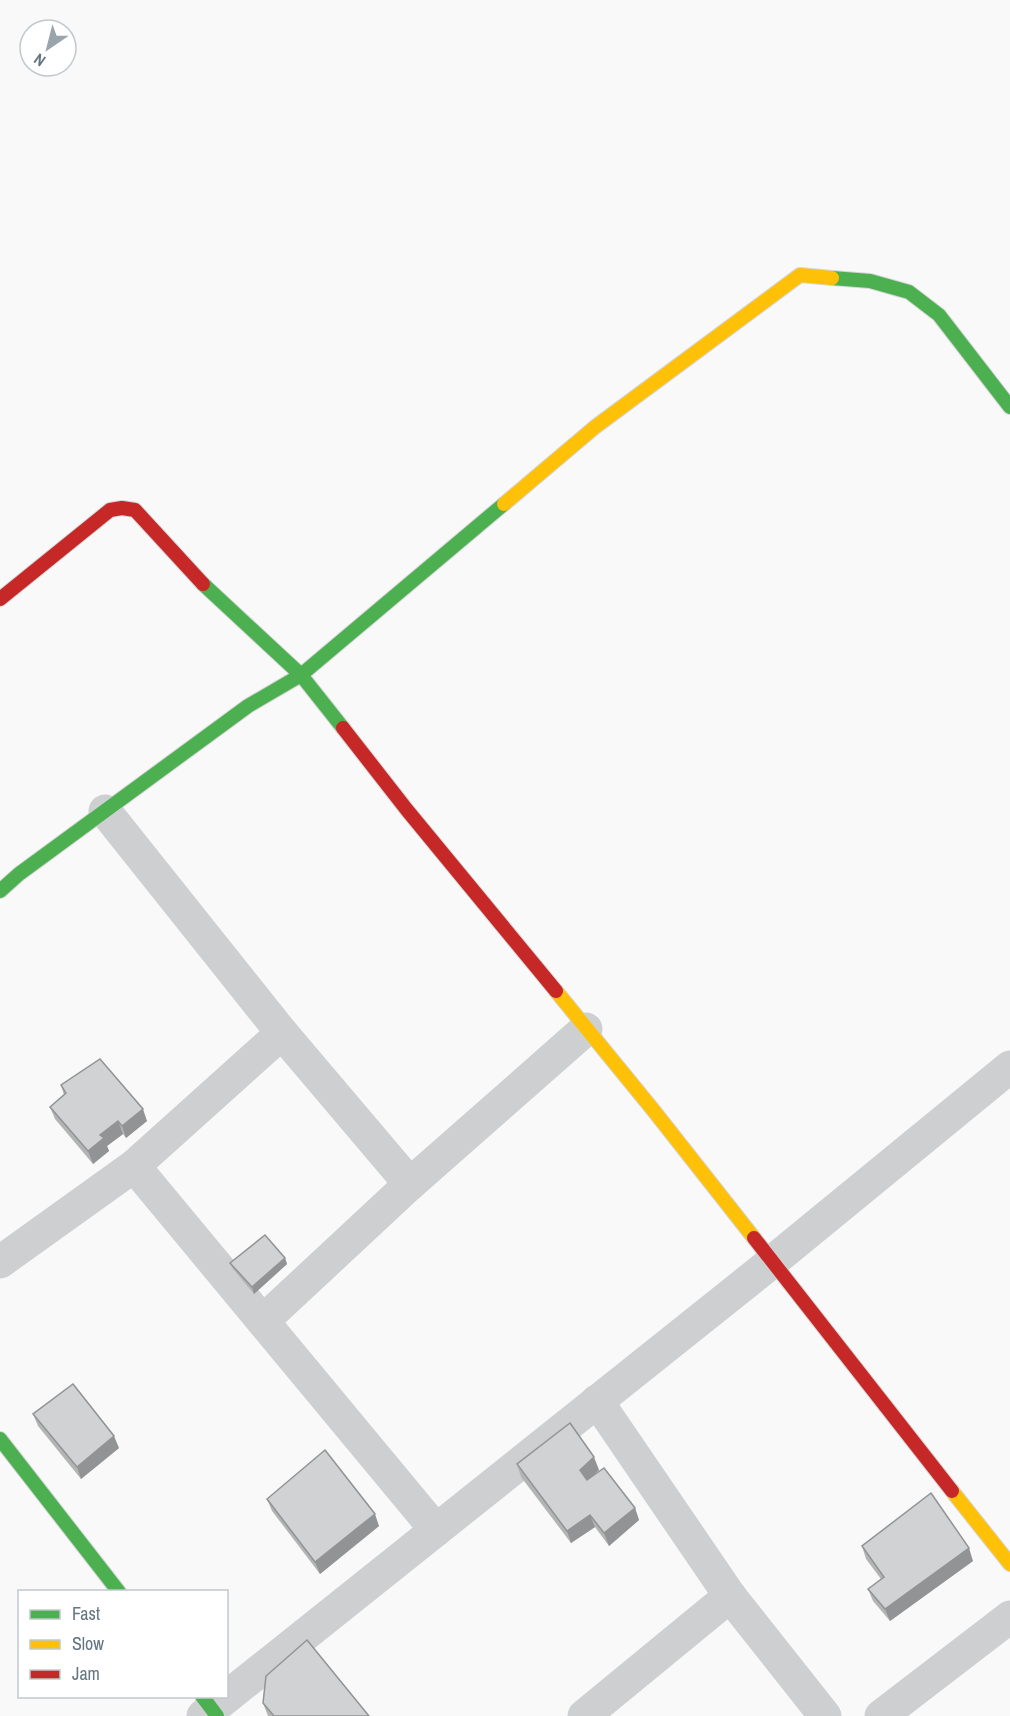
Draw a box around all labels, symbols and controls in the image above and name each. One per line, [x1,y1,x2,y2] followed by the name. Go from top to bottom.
[18,18,78,78] north arrow
[29,49,50,72] text: N
[18,1590,228,1698] legend
[72,1601,100,1626] text: Fast
[72,1631,104,1656] text: Slow
[72,1661,100,1686] text: Jam

